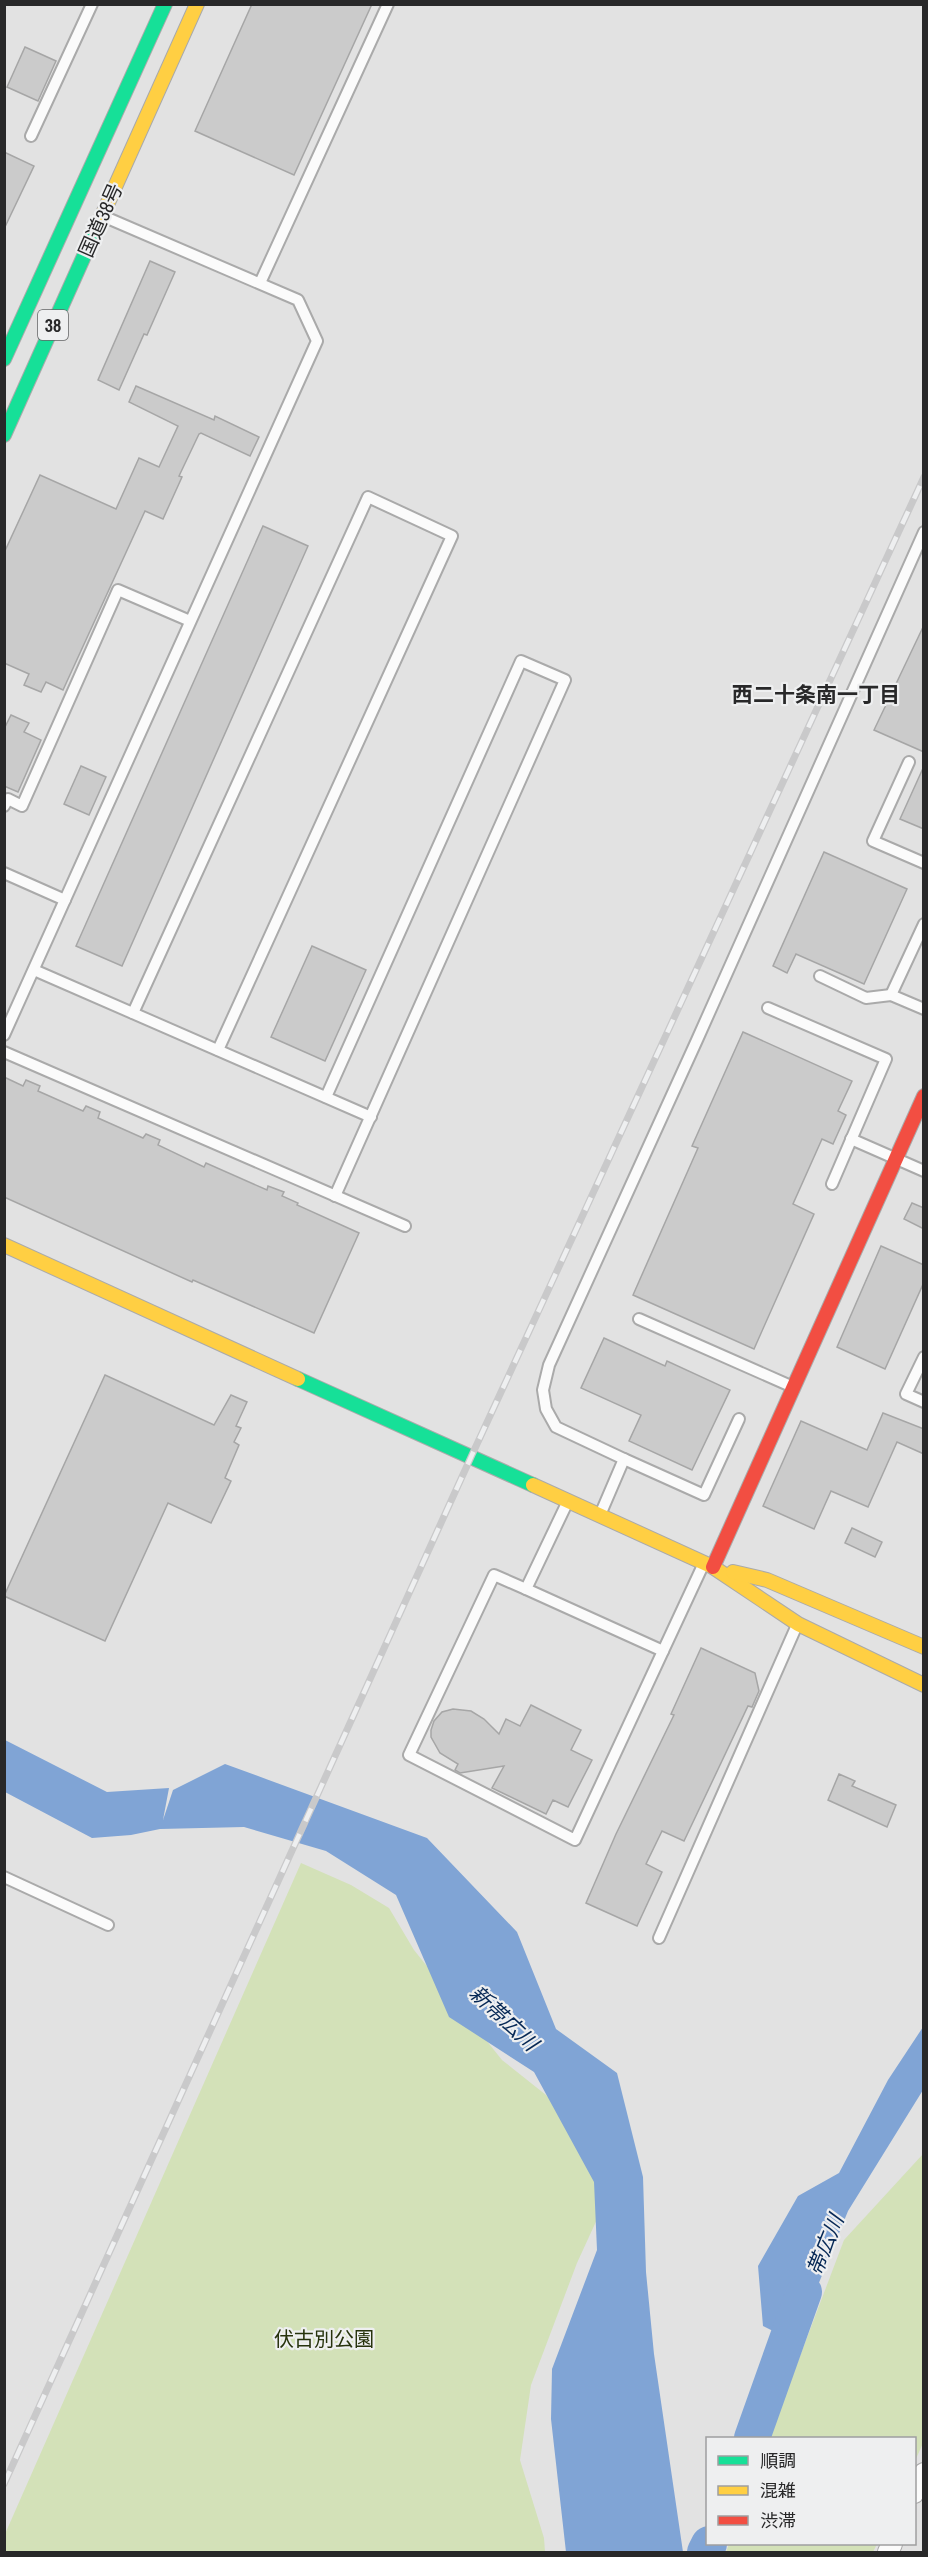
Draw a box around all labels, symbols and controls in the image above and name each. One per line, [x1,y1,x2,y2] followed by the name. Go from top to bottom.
[72,179,128,261] street label: 国道38号
[38,310,68,340] road number: 38
[732,680,900,709] district label: 西二十条南一丁目
[463,1979,546,2059] water label: 新帯広川
[800,2209,851,2280] water label: 帯広川
[274,2325,374,2352] park label: 伏古別公園
[706,2437,916,2545] legend
[760,2448,796,2473] text: 順調
[760,2478,796,2503] text: 混雑
[760,2508,796,2533] text: 渋滞

